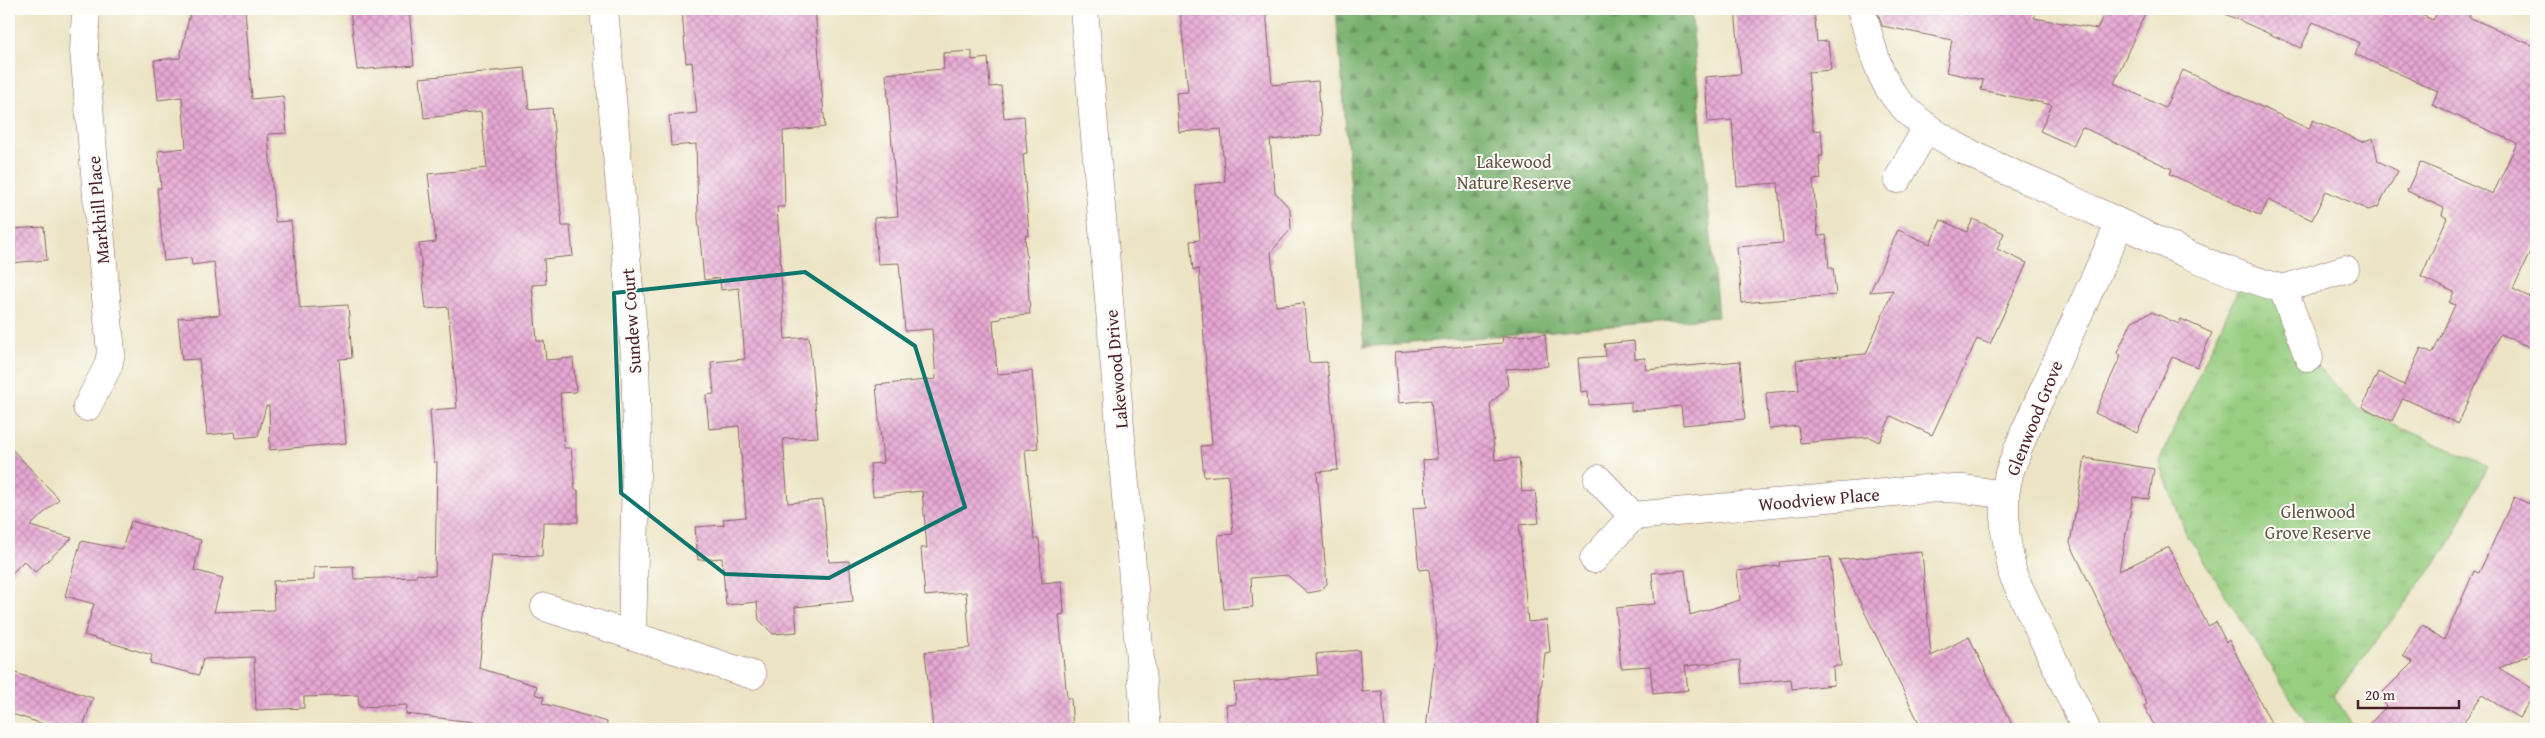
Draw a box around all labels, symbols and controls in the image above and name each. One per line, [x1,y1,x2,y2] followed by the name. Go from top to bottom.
[1457,148,1571,196] park label: Lakewood Nature Reserve
[80,155,116,265] street label: Markhill Place
[614,267,648,375] street label: Sundew Court
[1097,308,1135,430] street label: Lakewood Drive
[1999,356,2069,480] street label: Glenwood Grove
[1757,480,1881,518] street label: Woodview Place
[2265,498,2371,546] park label: Glenwood Grove Reserve
[2358,678,2459,710] scale bar
[2365,684,2396,705] text: 20 m

